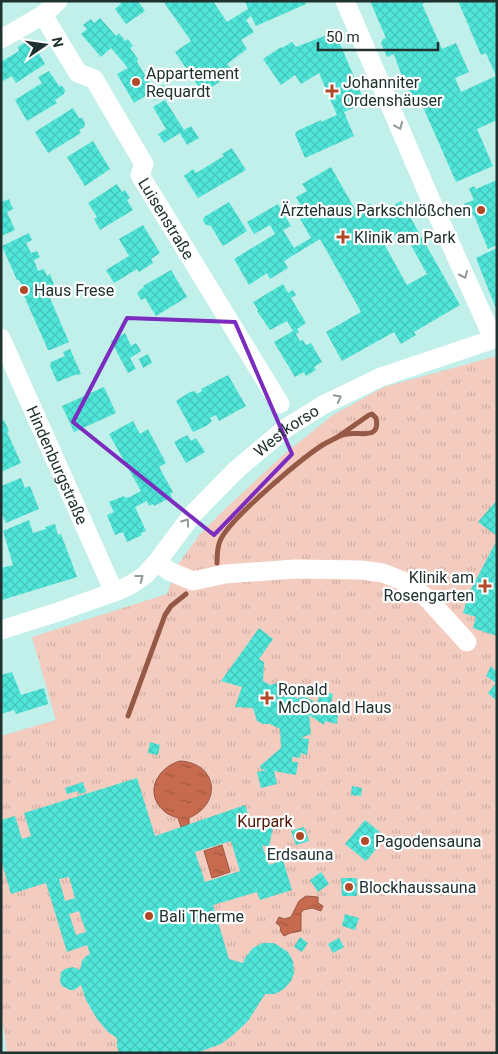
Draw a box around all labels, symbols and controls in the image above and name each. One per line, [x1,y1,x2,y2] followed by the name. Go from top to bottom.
[20,20,70,70] north arrow
[318,20,438,52] scale bar
[326,28,360,46] text: 50 m
[49,35,67,49] text: N
[146,64,239,101] place label: Appartement Requardt
[343,73,443,110] place label: Johanniter Ordenshäuser
[130,76,142,88] marker: Appartement Requardt
[325,84,339,98] marker: Johanniter Ordenshäuser
[393,122,403,130] one-way arrow
[134,174,199,263] street label: Luisenstraße
[280,201,471,220] place label: Ärztehaus Parkschlößchen
[475,204,487,216] marker: Ärztehaus Parkschlößchen
[354,228,456,247] place label: Klinik am Park
[336,230,350,244] marker: Klinik am Park
[458,270,469,279] one-way arrow
[34,281,114,300] place label: Haus Frese
[18,284,30,296] marker: Haus Frese
[332,394,341,404] one-way arrow
[250,401,322,461] street label: Westkorso
[23,403,92,527] street label: Hindenburgstraße
[180,519,189,528] one-way arrow
[383,568,474,605] place label: Klinik am Rosengarten
[134,575,144,584] one-way arrow
[478,579,492,593] marker: Klinik am Rosengarten
[278,680,392,717] place label: Ronald McDonald Haus
[260,691,274,705] marker: Ronald McDonald Haus
[237,812,294,831] park label: Kurpark
[294,830,306,842] marker: Erdsauna
[375,832,481,851] place label: Pagodensauna
[359,835,371,847] marker: Pagodensauna
[267,845,333,864] place label: Erdsauna
[359,878,476,897] place label: Blockhaussauna
[343,881,355,893] marker: Blockhaussauna
[159,907,244,926] place label: Bali Therme
[143,910,155,922] marker: Bali Therme

